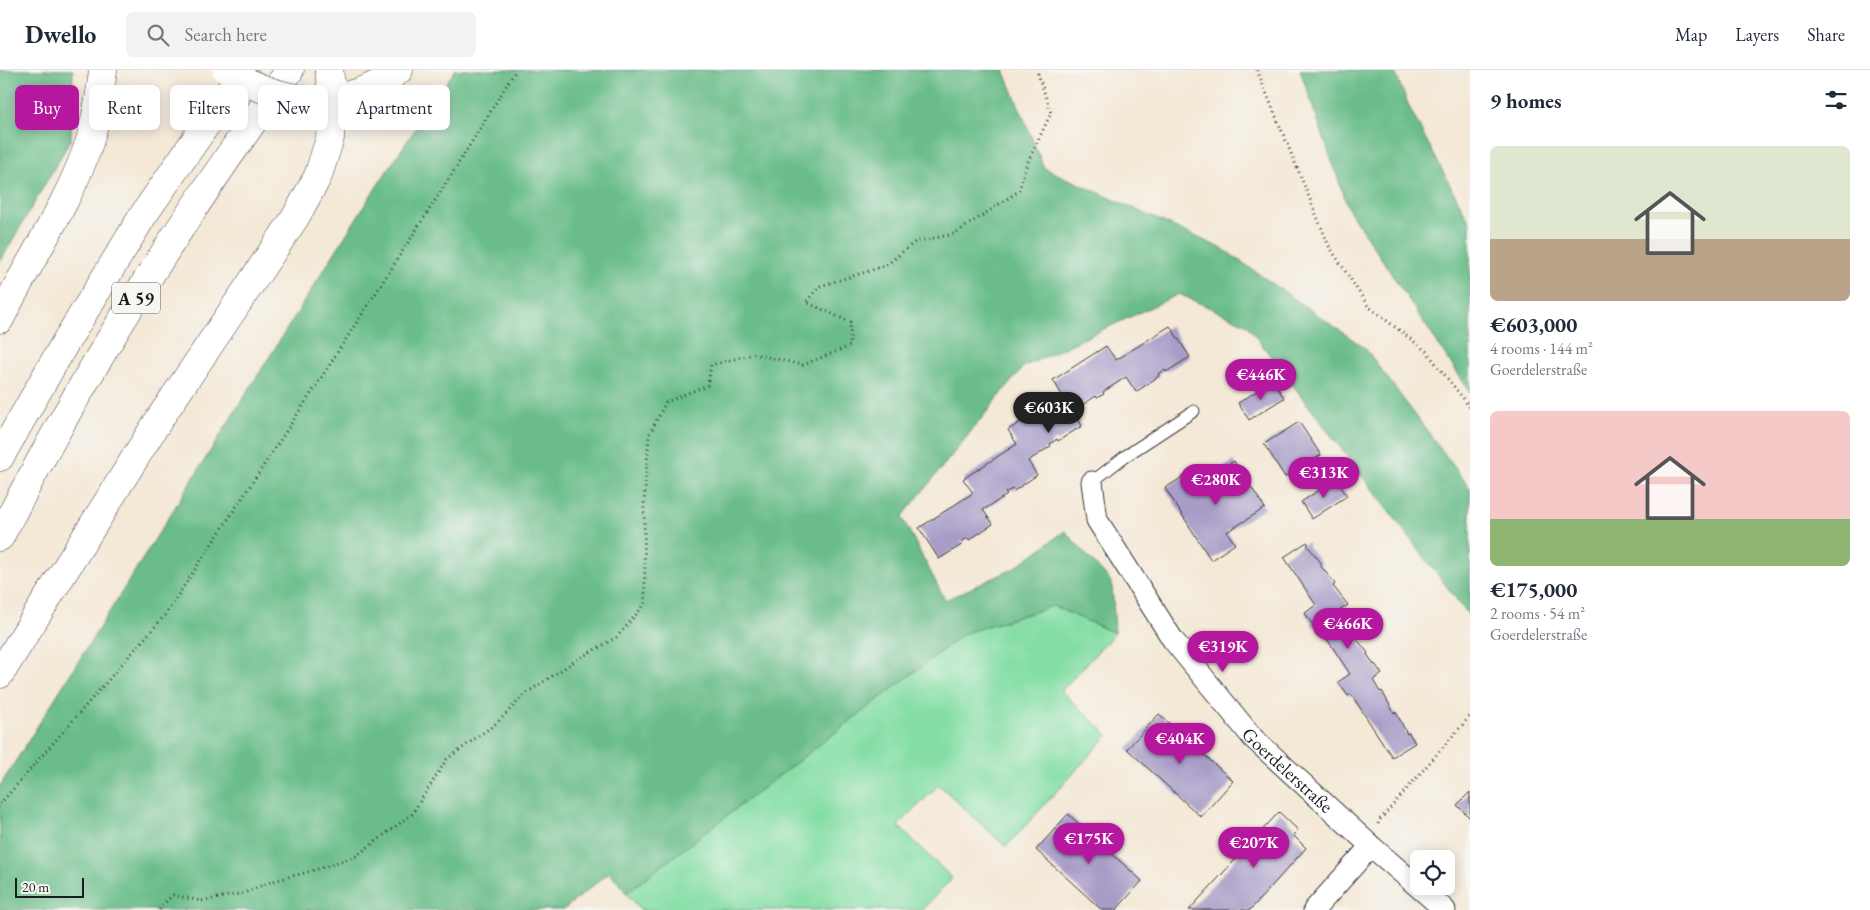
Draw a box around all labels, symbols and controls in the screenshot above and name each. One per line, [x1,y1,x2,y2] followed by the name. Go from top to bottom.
[126,12,476,57] search box
[25,19,96,50] text: Dwello
[144,21,172,49] icon: search
[184,22,267,47] text: Search here
[1675,23,1707,46] text: Map
[1735,23,1779,46] text: Layers
[1807,23,1845,46] text: Share
[15,85,79,130] chip: Buy
[89,85,160,130] chip: Rent
[170,85,248,130] chip: Filters
[258,85,328,130] chip: New
[338,85,450,130] chip: Apartment
[1822,86,1850,114] icon: filters
[1490,87,1562,114] text: 9 homes
[1625,178,1715,268] icon: home
[112,282,160,314] road number: A 59
[1490,311,1577,338] text: €603,000
[1490,338,1593,359] text: 4 rooms · 144 m²
[1226,358,1296,401] pin: €446K
[1490,359,1587,380] text: Goerdelerstraße
[1236,364,1286,385] text: €446K
[1014,392,1084,434] pin: €603K
[1024,397,1074,418] text: €603K
[1625,443,1715,533] icon: home
[1289,456,1359,499] pin: €313K
[1299,462,1349,483] text: €313K
[1181,464,1251,506] pin: €280K
[1191,469,1241,490] text: €280K
[1490,576,1577,603] text: €175,000
[1490,603,1585,624] text: 2 rooms · 54 m²
[1313,608,1383,650] pin: €466K
[1323,613,1373,634] text: €466K
[1490,624,1587,645] text: Goerdelerstraße
[1188,630,1258,673] pin: €319K
[1198,636,1248,657] text: €319K
[1145,722,1215,765] pin: €404K
[1237,722,1339,818] street label: Goerdelerstraße
[1155,728,1205,749] text: €404K
[1054,822,1124,865] pin: €175K
[1219,826,1289,869] pin: €207K
[1064,828,1114,849] text: €175K
[1229,832,1279,853] text: €207K
[1410,850,1455,895] map controls
[1410,850,1455,895] button: locate
[15,875,84,898] scale bar
[22,878,49,896] text: 20 m

